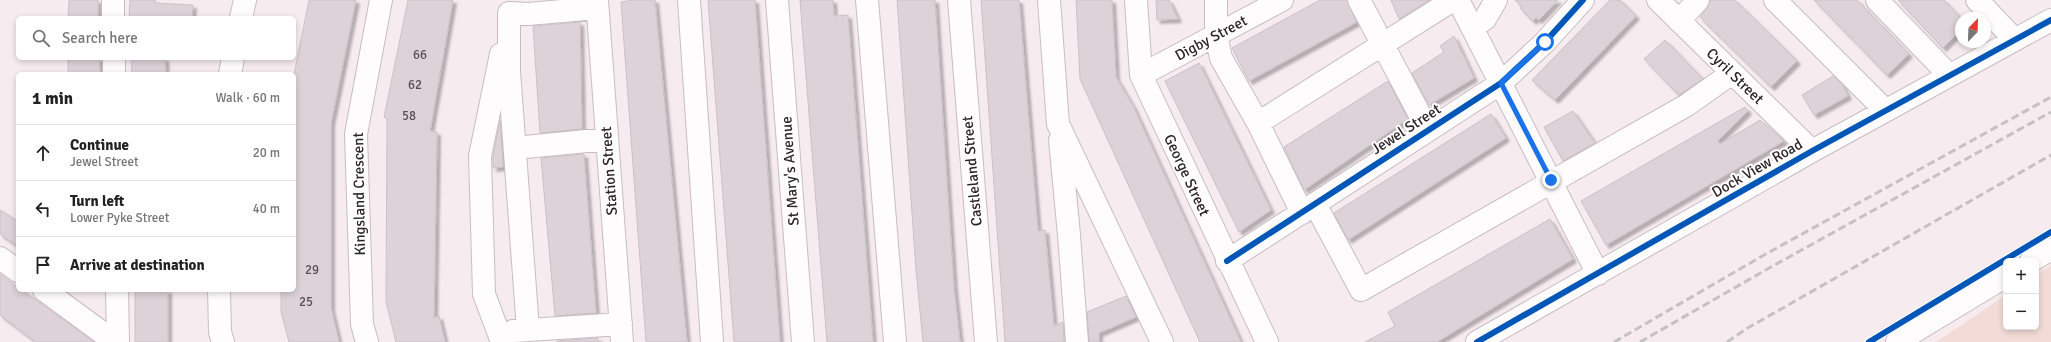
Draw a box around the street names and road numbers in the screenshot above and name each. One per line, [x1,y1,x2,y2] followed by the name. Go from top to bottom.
[1172,12,1250,64] street label: Digby Street
[1703,44,1767,108] street label: Cyril Street
[1368,100,1444,158] street label: Jewel Street
[958,115,986,227] street label: Castleland Street
[777,116,803,226] street label: St Mary's Avenue
[597,126,621,216] street label: Station Street
[1160,131,1214,219] street label: George Street
[349,132,369,256] street label: Kingsland Crescent
[1708,135,1806,201] street label: Dock View Road

